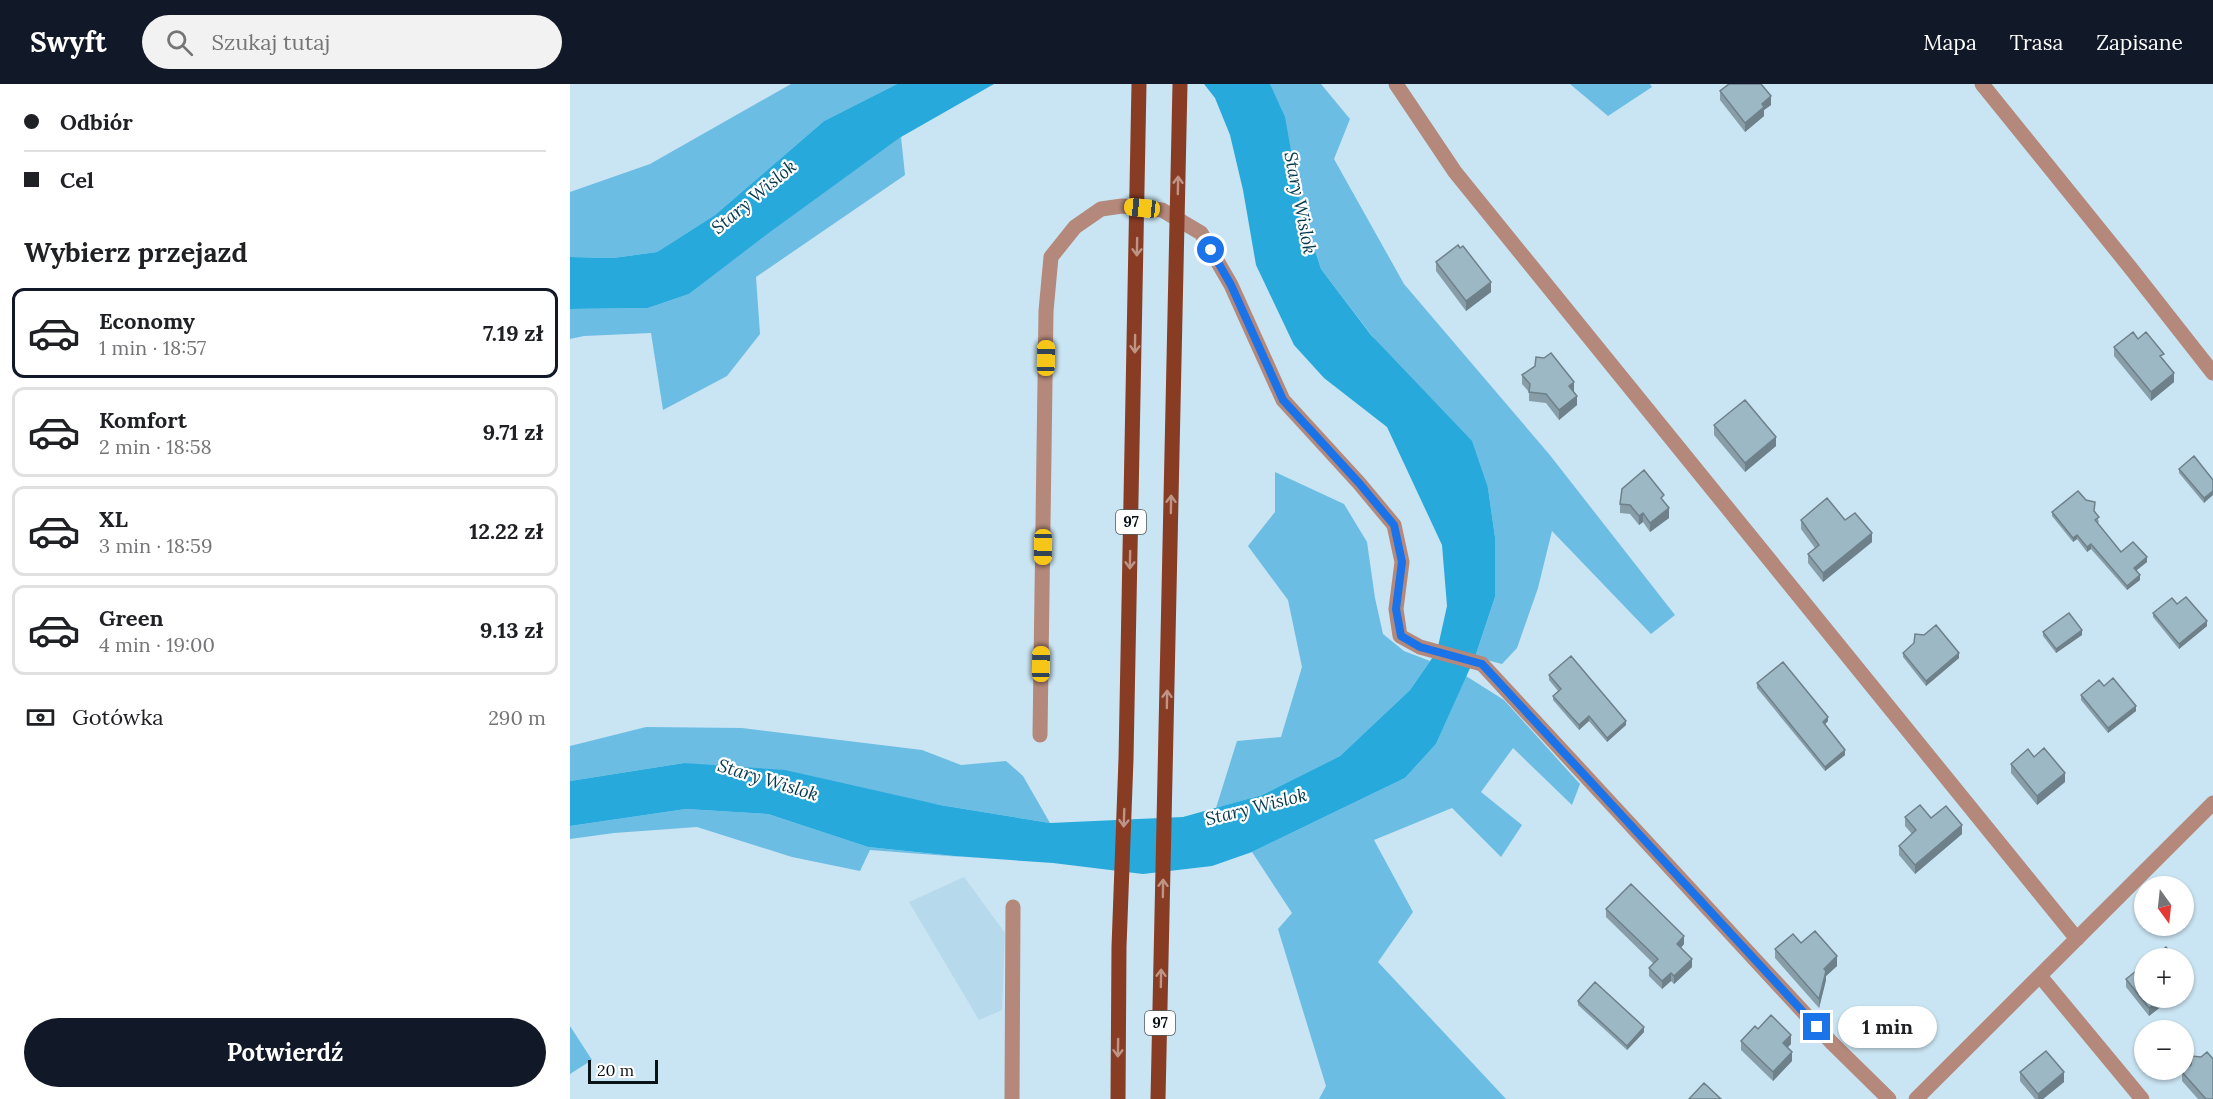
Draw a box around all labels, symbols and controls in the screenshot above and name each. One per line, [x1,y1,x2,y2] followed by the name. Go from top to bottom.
[142,15,562,69] search box
[30,24,106,60] text: Swyft
[163,26,196,59] icon: search
[211,28,330,56] text: Szukaj tutaj
[1923,29,1977,56] text: Mapa
[2010,29,2063,56] text: Trasa
[2096,29,2183,56] text: Zapisane
[60,108,133,136] text: Odbiór
[1279,150,1322,256] water label: Stary Wislok
[706,154,801,239] water label: Stary Wislok
[60,166,94,194] text: Cel
[1172,175,1183,195] one-way arrow
[1123,197,1161,219] car
[24,235,248,269] text: Wybierz przejazd
[1197,236,1224,263] route start
[1131,237,1142,257] one-way arrow
[27,306,81,360] icon: car
[99,307,195,335] text: Economy
[483,319,543,347] text: 7.19 zł
[1129,333,1141,353] one-way arrow
[99,335,206,360] text: 1 min · 18:57
[1037,340,1055,376] car
[27,405,81,459] icon: car
[99,406,187,434] text: Komfort
[482,418,543,446] text: 9.71 zł
[99,434,212,459] text: 2 min · 18:58
[1165,494,1177,514] one-way arrow
[27,504,81,558] icon: car
[99,505,128,533] text: XL
[1116,510,1146,534] road number: 97
[469,517,543,545] text: 12.22 zł
[1034,529,1052,565] car
[99,533,213,558] text: 3 min · 18:59
[1125,549,1136,569] one-way arrow
[27,603,81,657] icon: car
[99,604,164,632] text: Green
[480,616,543,644] text: 9.13 zł
[99,632,215,657] text: 4 min · 19:00
[1032,646,1050,682] car
[1161,689,1173,709] one-way arrow
[24,701,57,734] icon: cash
[72,703,164,731] text: Gotówka
[488,705,546,730] text: 290 m
[715,753,821,806] water label: Stary Wislok
[1203,783,1309,830] water label: Stary Wislok
[1119,807,1130,827] one-way arrow
[2134,876,2194,936] north arrow
[2134,876,2194,1080] map controls
[1157,879,1169,899] one-way arrow
[2134,948,2194,1008] button: +
[1155,968,1167,988] one-way arrow
[1838,1006,1937,1048] callout: 1 min
[1145,1011,1175,1035] road number: 97
[1803,1013,1830,1040] route end
[1862,1014,1913,1039] text: 1 min
[24,1018,546,1087] button: Potwierdź
[2134,1020,2194,1080] button: −
[1112,1037,1124,1057] one-way arrow
[588,1057,658,1084] scale bar
[597,1060,634,1080] text: 20 m

